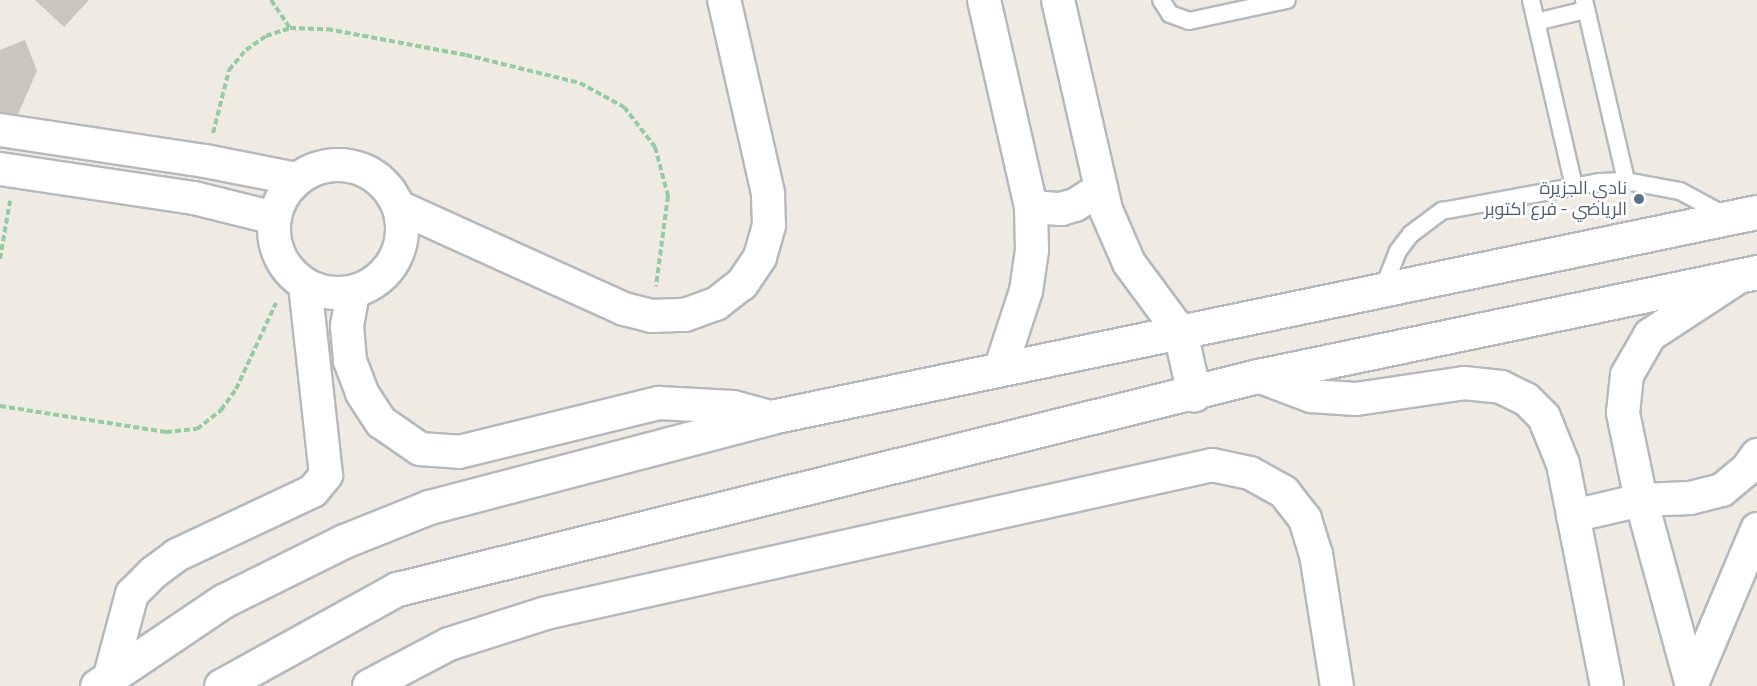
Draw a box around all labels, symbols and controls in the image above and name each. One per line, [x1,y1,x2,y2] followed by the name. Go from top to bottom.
[1484,178,1627,220] place label: نادي الجزيرة الرياضي - فرع اكتوبر
[1632,192,1646,206] marker: نادي الجزيرة الرياضي - فرع اكتوبر

